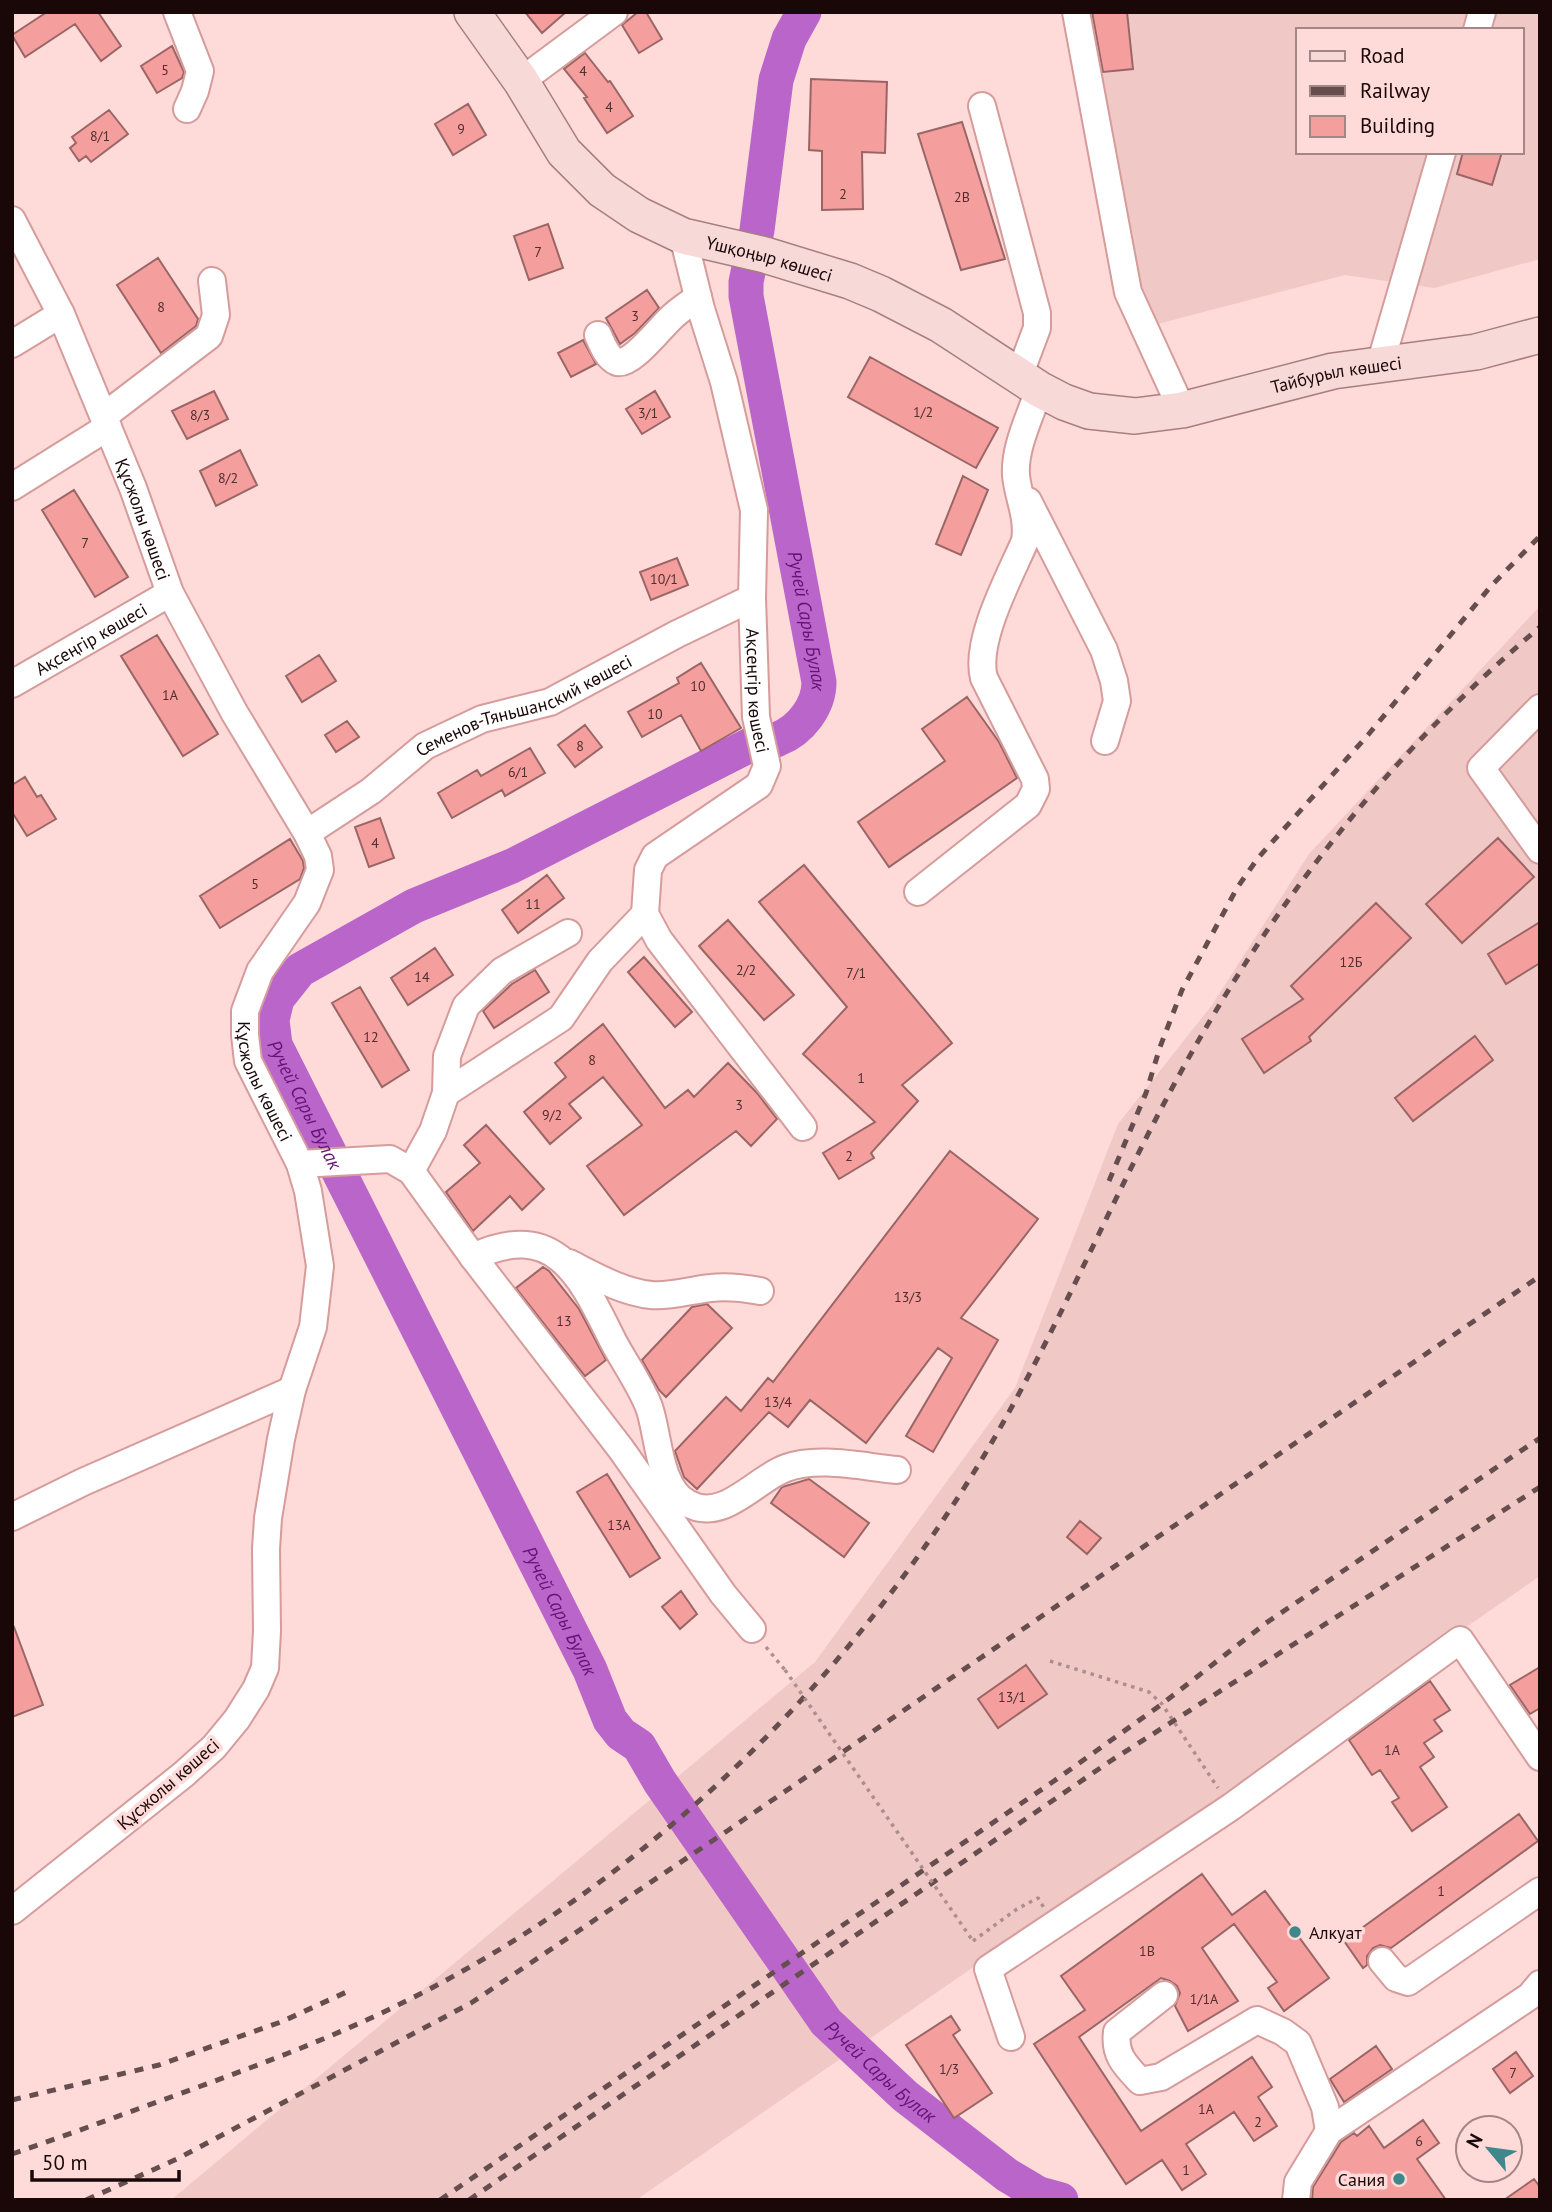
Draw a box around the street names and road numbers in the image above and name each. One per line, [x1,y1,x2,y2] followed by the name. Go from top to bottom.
[704,230,836,287] street label: Үшқоңыр көшесі
[1268,350,1403,398] street label: Тайбурыл көшесі
[110,455,176,583] street label: Құсжолы көшесі
[31,597,151,680] street label: Ақсеңгір көшесі
[742,628,775,755] street label: Ақсеңгір көшесі
[410,649,636,761] street label: Семенов-Тяньшанский көшесі
[233,1021,298,1145] street label: Құсжолы көшесі
[112,1733,224,1835] street label: Құсжолы көшесі

